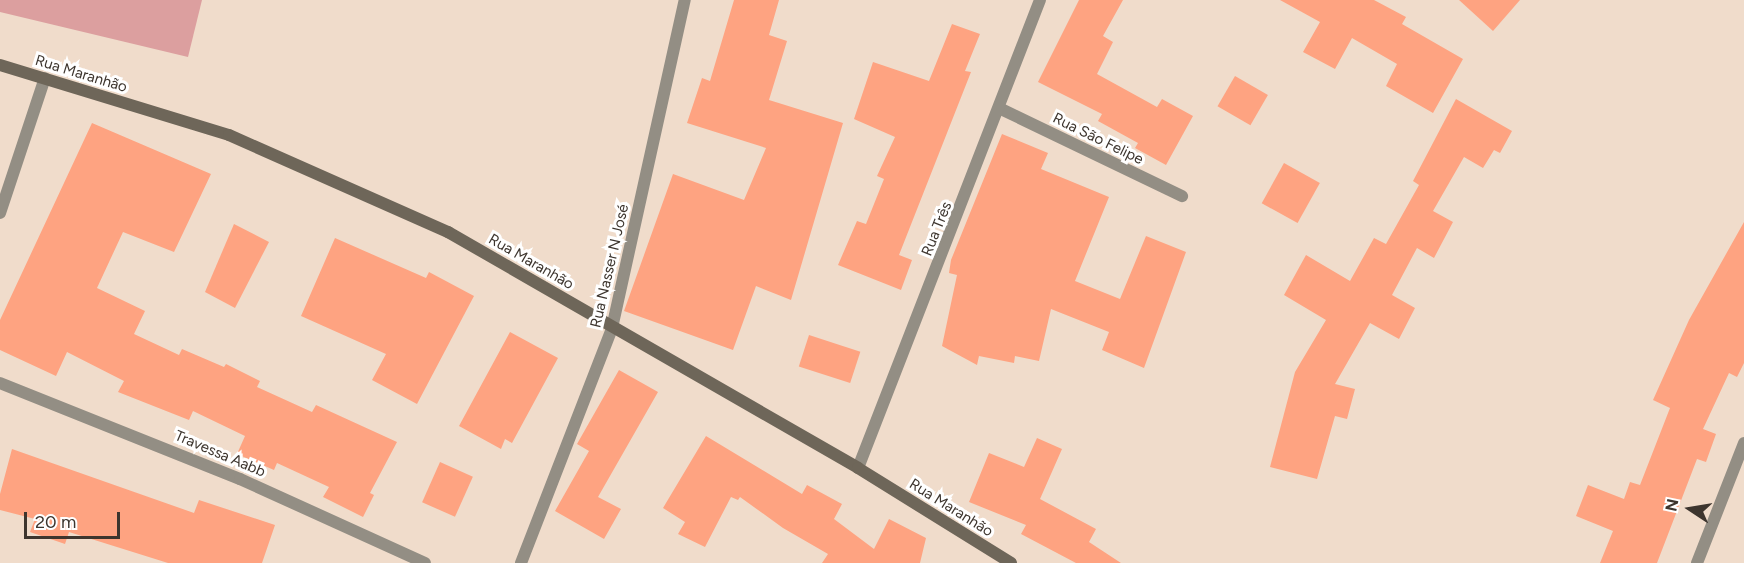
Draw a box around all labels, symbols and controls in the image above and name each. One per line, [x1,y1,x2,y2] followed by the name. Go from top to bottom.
[33,51,129,97] street label: Rua Maranhão
[1050,109,1146,169] street label: Rua São Felipe
[918,199,956,259] street label: Rua Três
[587,202,633,330] street label: Rua Nasser N José
[485,230,577,294] street label: Rua Maranhão
[172,427,268,481] street label: Travessa Aabb
[906,475,996,541] street label: Rua Maranhão
[1660,479,1720,539] north arrow
[1661,497,1682,513] text: N
[27,500,123,538] scale bar
[35,511,76,533] text: 20 m

